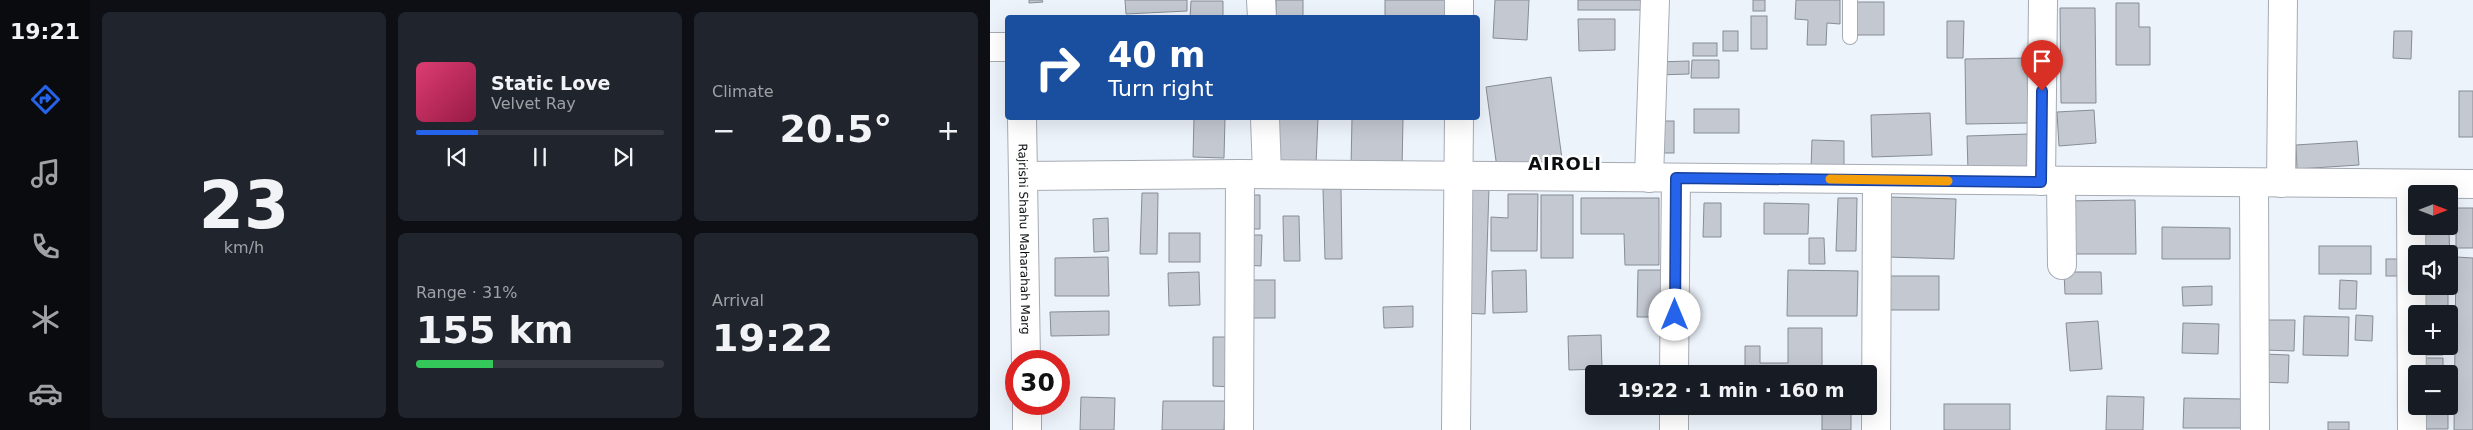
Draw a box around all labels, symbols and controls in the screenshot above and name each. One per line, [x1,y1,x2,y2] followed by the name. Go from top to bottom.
[10,19,80,44] text: 19:21
[1025,35,1090,100] icon: right
[1108,35,1205,75] text: 40 m
[2021,40,2063,91] pin
[2028,47,2056,75] icon: arrive
[491,72,611,94] text: Static Love
[1108,76,1213,101] text: Turn right
[28,82,63,117] icon: directions
[712,82,774,101] text: Climate
[491,94,576,113] text: Velvet Ray
[780,107,892,151] text: 20.5°
[712,114,735,147] text: −
[937,114,960,147] text: +
[443,143,471,171] icon: previous
[526,143,554,171] icon: pause
[609,143,637,171] icon: next
[1015,143,1033,335] street label: Rajrishi Shahu Maharahah Marg
[1528,153,1602,174] district label: AIROLI
[28,156,63,191] icon: music
[199,168,289,243] text: 23
[2408,185,2458,235] north arrow
[2408,185,2458,415] map controls
[28,229,63,264] icon: phone
[224,238,264,257] text: km/h
[2408,245,2458,295] button: sound
[416,283,518,302] text: Range · 31%
[1648,288,1700,340] position arrow
[712,291,764,310] text: Arrival
[28,302,63,337] icon: climate
[2408,305,2458,355] button: +
[416,308,573,352] text: 155 km
[712,316,833,360] text: 19:22
[1005,350,1070,415] speed limit sign: 30
[2408,365,2458,415] button: −
[28,376,63,411] icon: car
[1617,379,1845,401] text: 19:22 · 1 min · 160 m

